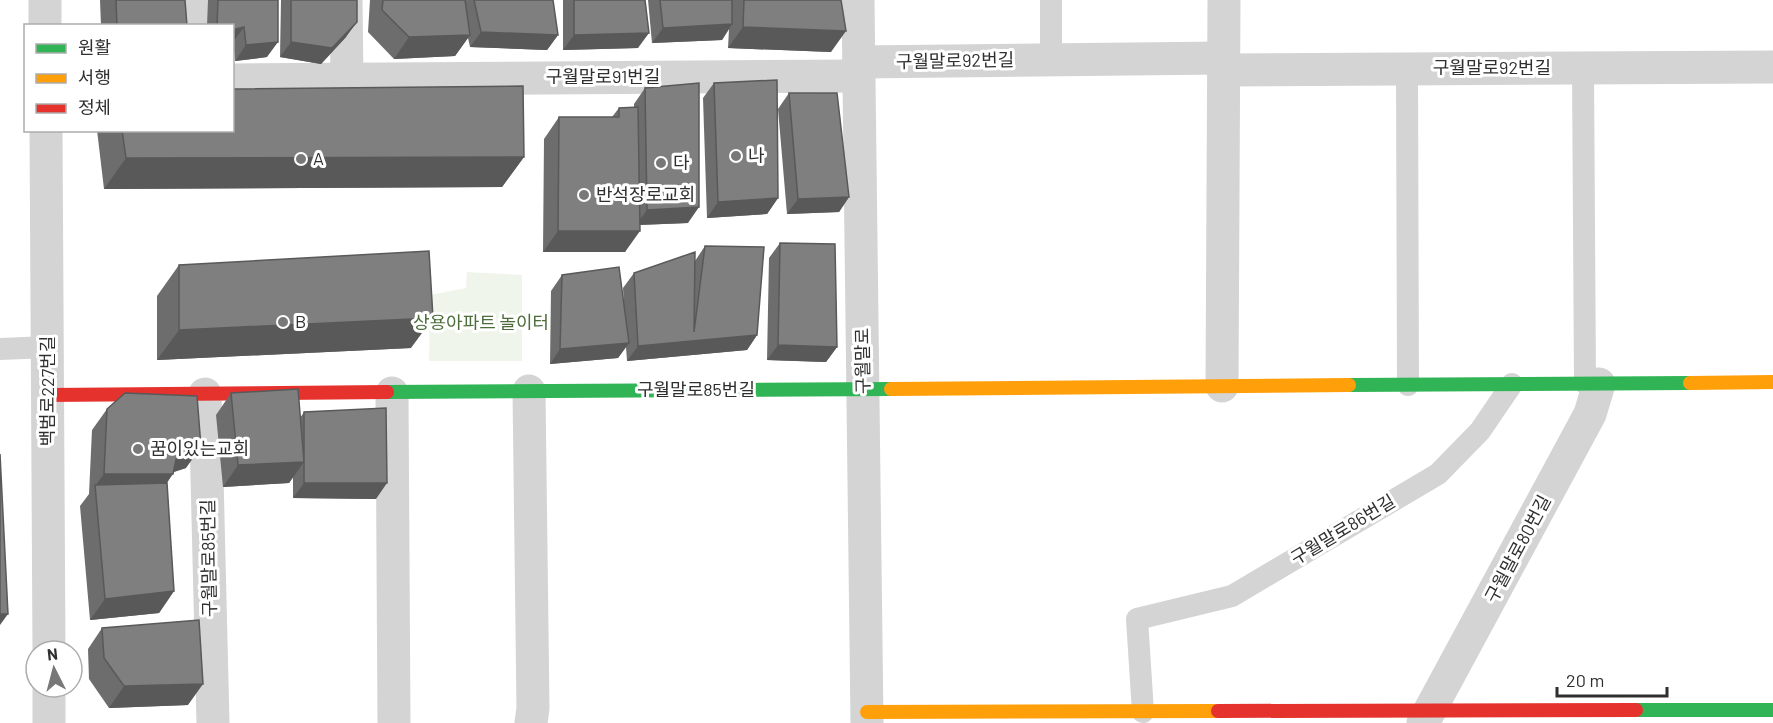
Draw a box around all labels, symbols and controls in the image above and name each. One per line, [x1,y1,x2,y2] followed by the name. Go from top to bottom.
[24,24,234,132] legend
[78,36,111,58] text: 원활
[896,48,1014,72] street label: 구월말로92번길
[1433,56,1551,78] street label: 구월말로92번길
[546,65,660,87] street label: 구월말로91번길
[78,66,111,88] text: 서행
[78,96,111,118] text: 정체
[748,144,765,166] place label: 나
[313,147,324,169] place label: A
[729,149,743,163] marker: 나
[673,151,690,173] place label: 다
[294,152,308,166] marker: A
[654,156,668,170] marker: 다
[596,183,695,205] place label: 반석장로교회
[577,188,591,202] marker: 반석장로교회
[295,310,306,332] place label: B
[413,311,549,333] park label: 상용아파트 놀이터
[276,315,290,329] marker: B
[850,328,874,394] street label: 구월말로
[36,336,58,446] street label: 백범로227번길
[637,378,755,400] street label: 구월말로85번길
[150,437,249,459] place label: 꿈이있는교회
[131,442,145,456] marker: 꿈이있는교회
[1286,489,1399,569] street label: 구월말로86번길
[1479,491,1555,606] street label: 구월말로80번길
[196,499,220,617] street label: 구월말로85번길
[24,639,84,699] north arrow
[46,644,59,664] text: N
[1557,660,1666,698] scale bar
[1566,669,1604,691] text: 20 m

